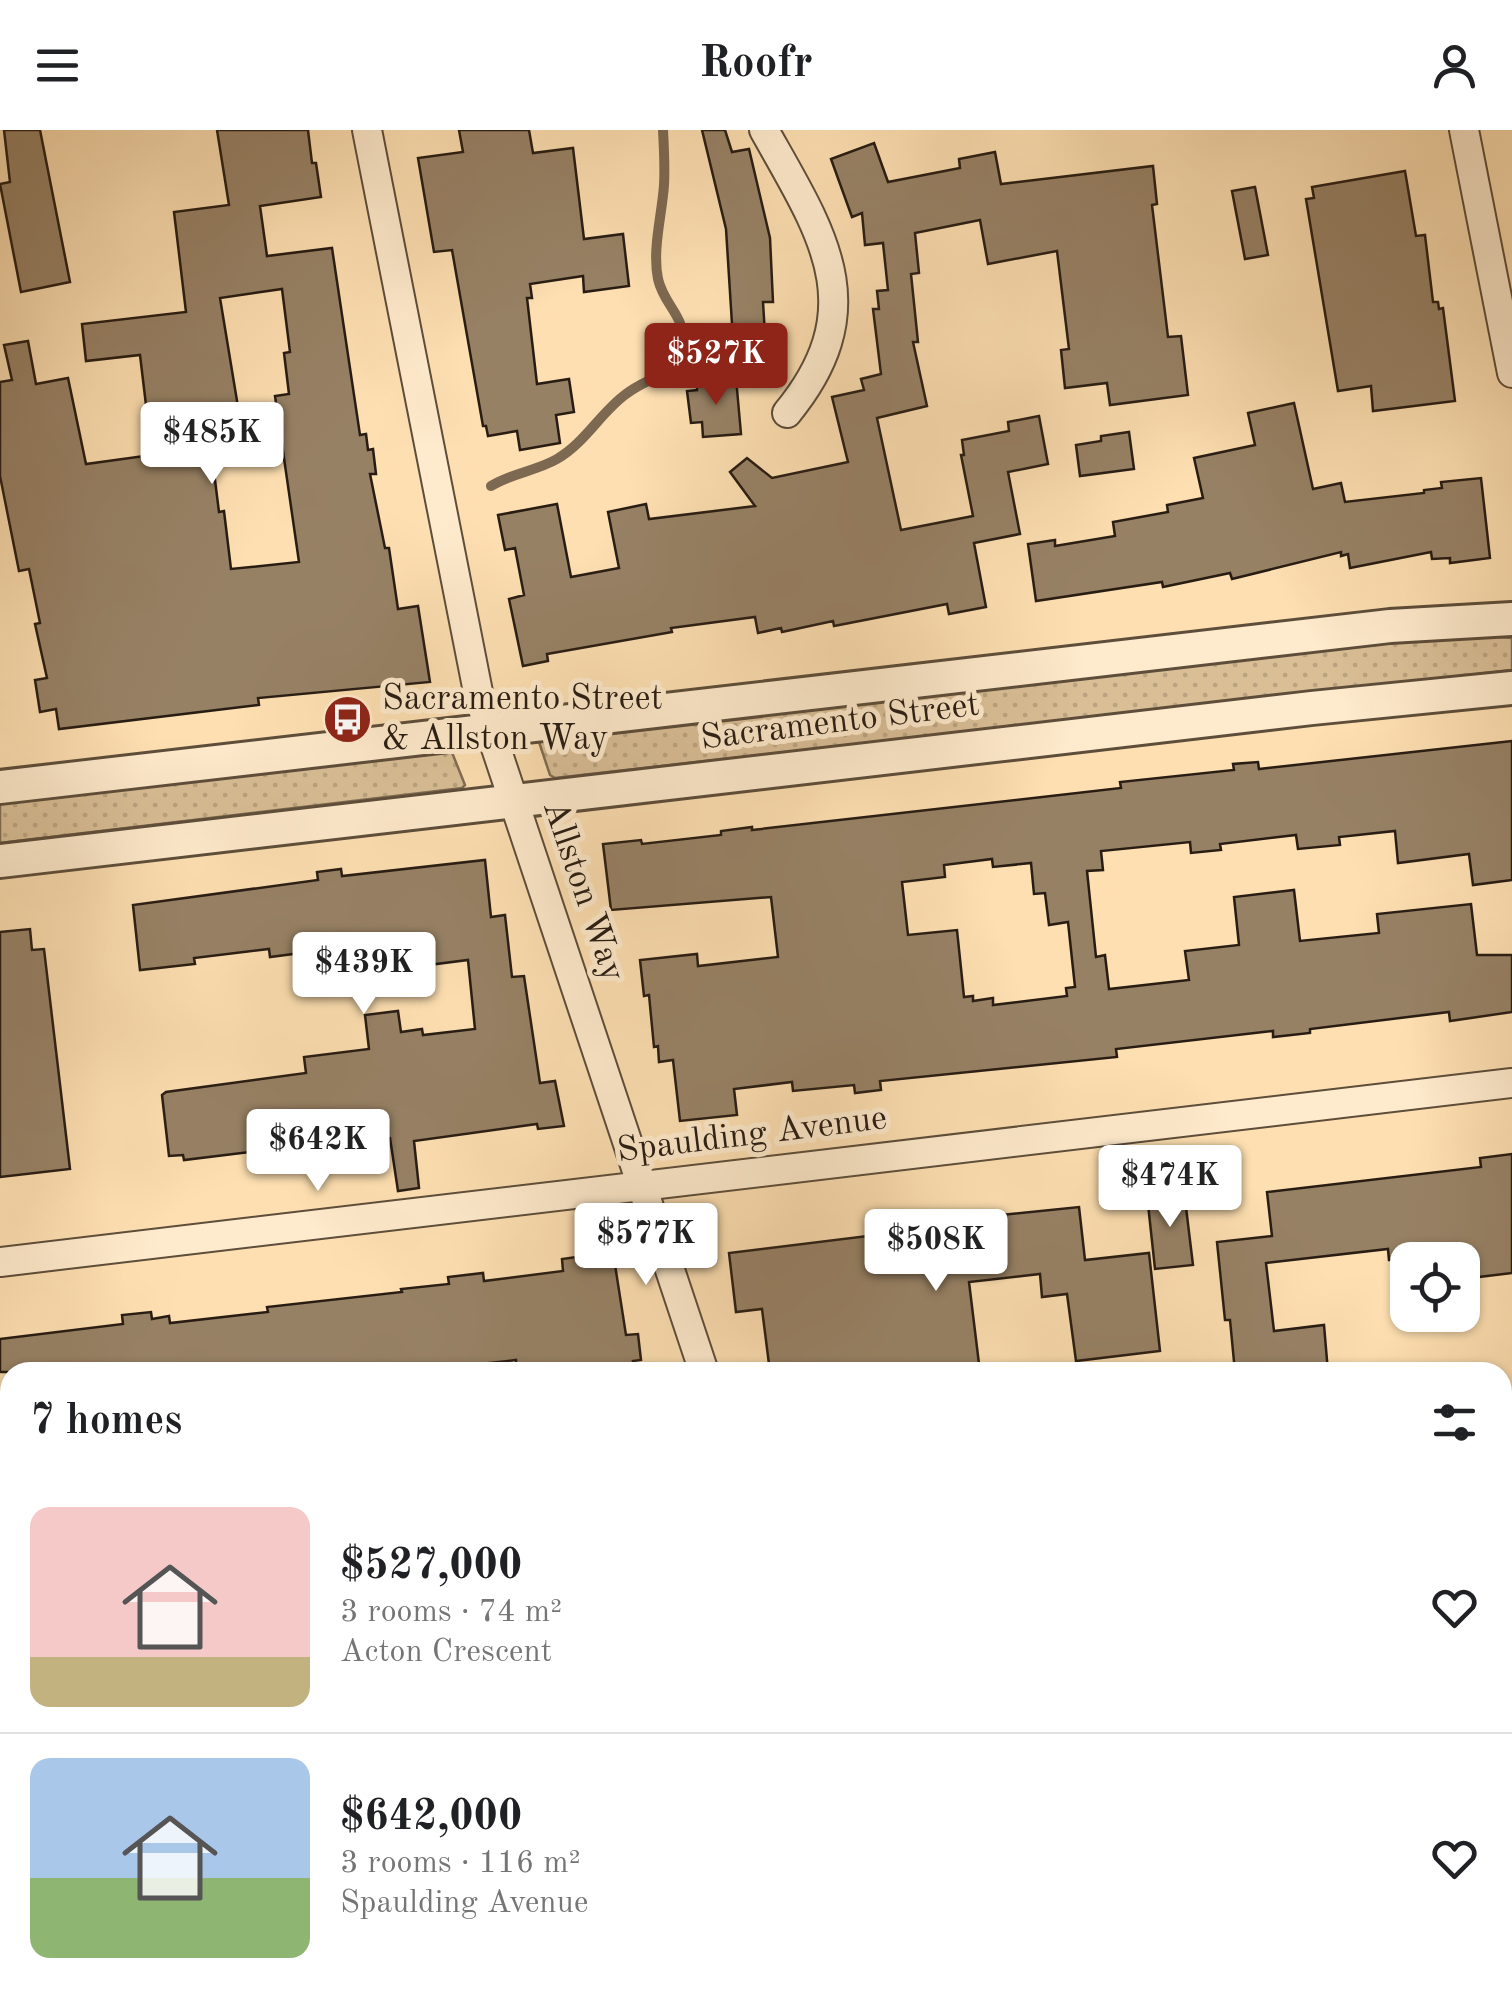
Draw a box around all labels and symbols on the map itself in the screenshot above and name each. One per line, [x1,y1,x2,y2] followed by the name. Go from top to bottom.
[646,323,786,408] pin: $527K
[142,402,282,487] pin: $485K
[382,682,663,757] place label: Sacramento Street & Allston Way
[698,688,982,756] street label: Sacramento Street
[321,693,373,745] bus stop icon: Sacramento Street & Allston Way
[536,796,630,986] street label: Allston Way
[294,932,434,1017] pin: $439K
[615,1101,889,1169] street label: Spaulding Avenue
[248,1109,388,1194] pin: $642K
[1100,1145,1240,1230] pin: $474K
[576,1203,716,1288] pin: $577K
[866,1209,1006,1294] pin: $508K

